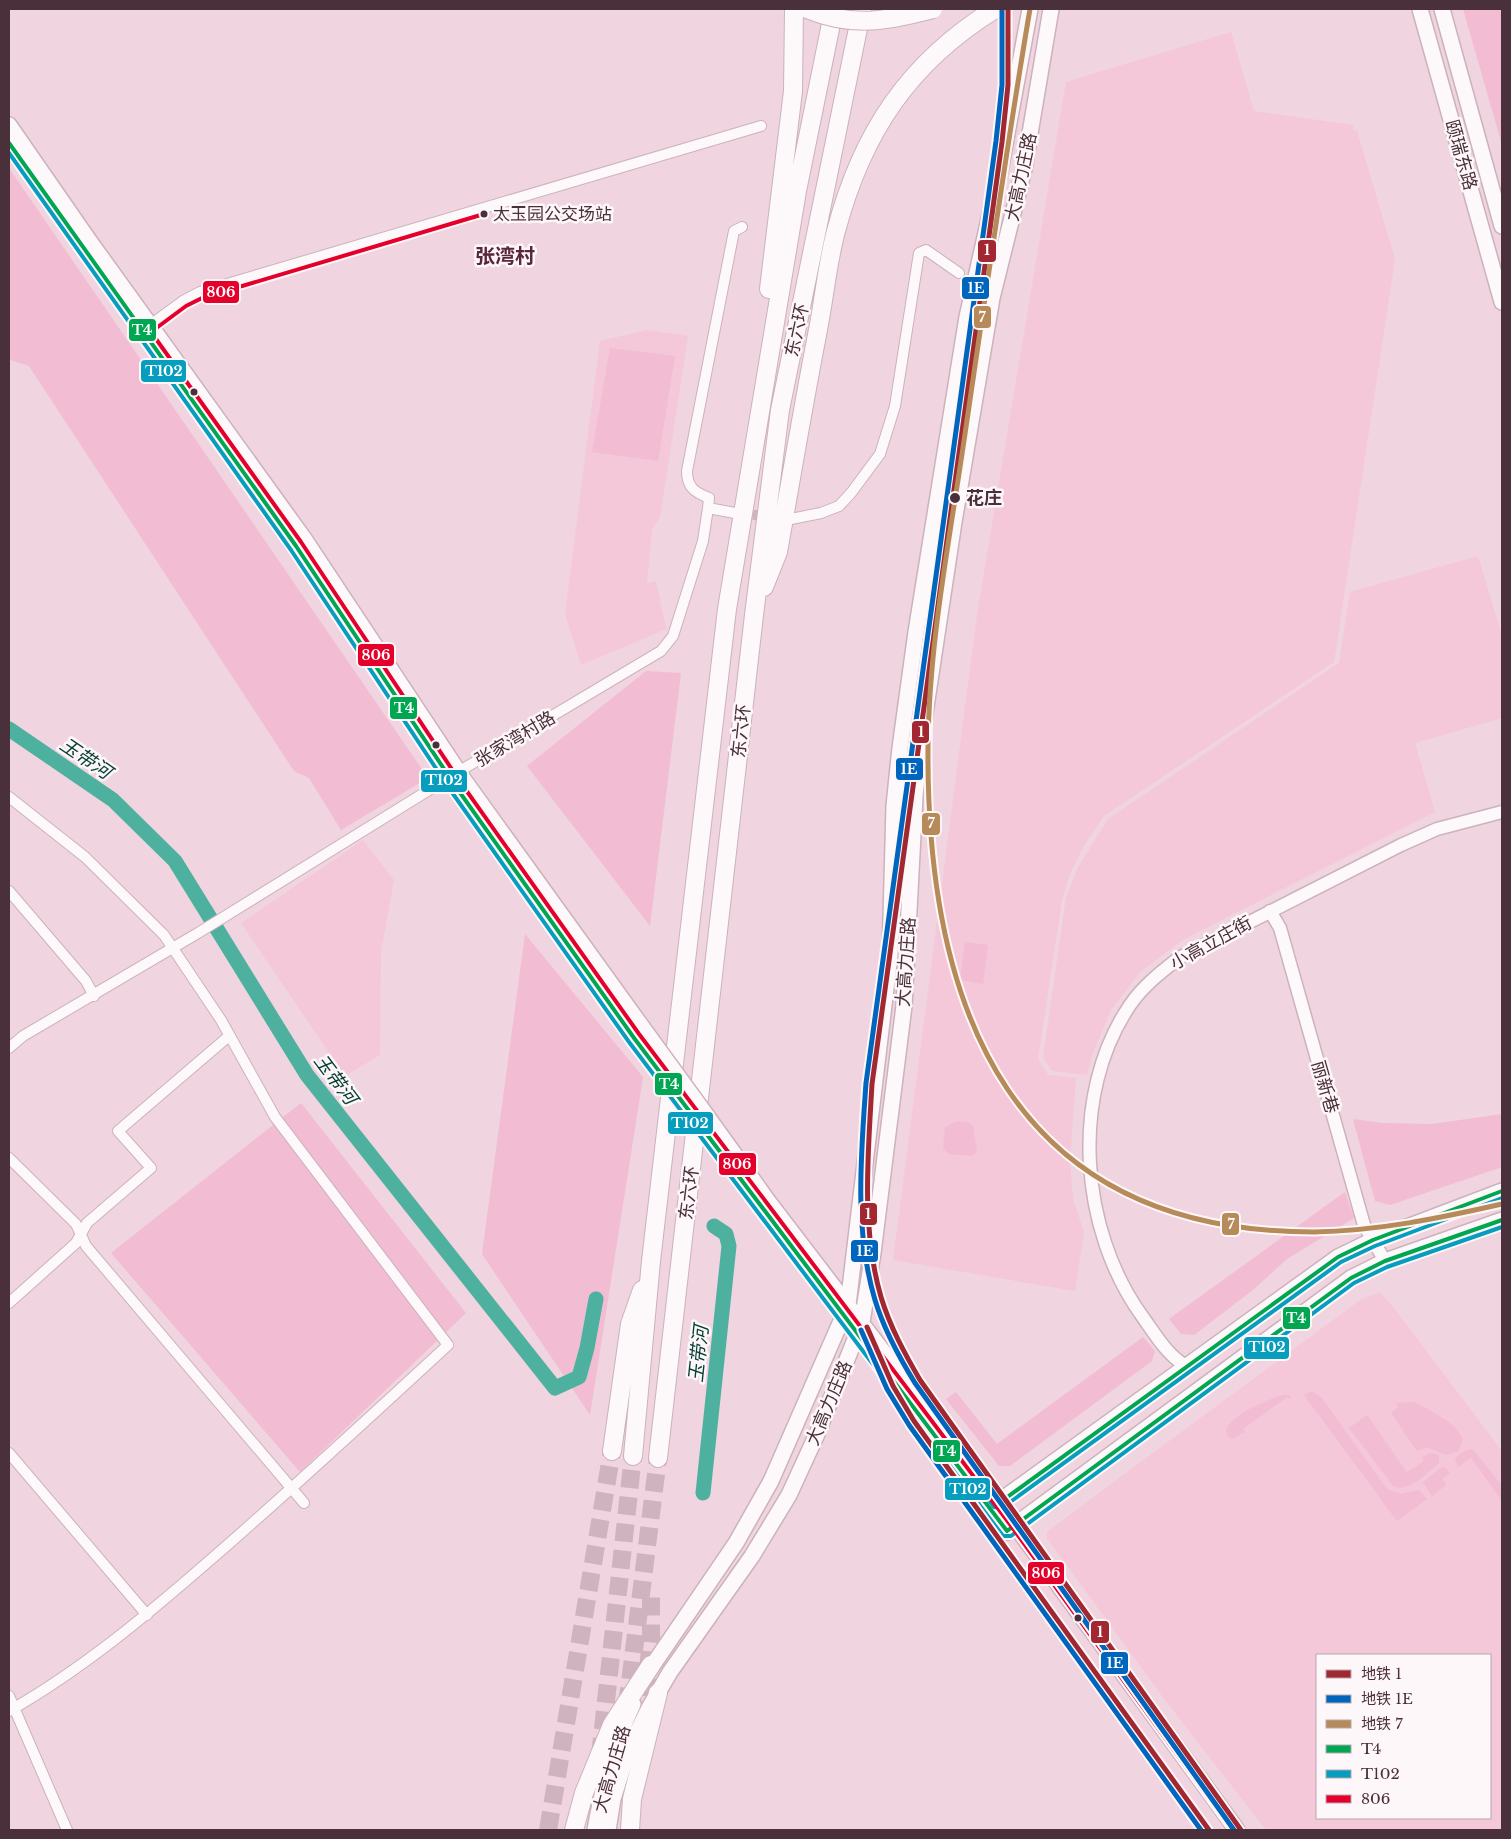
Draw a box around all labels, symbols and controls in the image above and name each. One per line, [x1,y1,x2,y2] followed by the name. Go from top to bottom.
[1441,117,1481,193] street label: 颐瑞东路
[1001,131,1041,223] street label: 大高力庄路
[493,204,612,225] place label: 太玉园公交场站
[479,209,489,219] marker: 太玉园公交场站
[977,239,997,263] line badge: 1
[984,241,990,259] text: 1
[475,244,535,268] district label: 张湾村
[961,276,990,300] line badge: 1E
[968,279,985,297] text: 1E
[202,280,240,304] line badge: 806
[207,283,235,301] text: 806
[781,301,813,359] street label: 东六环
[973,305,992,329] line badge: 7
[978,308,986,326] text: 7
[128,318,157,342] line badge: T4
[132,321,152,339] text: T4
[140,359,187,383] line badge: T102
[145,362,183,380] text: T102
[189,387,199,397] unlabelled marker
[966,487,1002,509] place label: 花庄
[948,491,962,505] marker: 花庄
[357,643,395,667] line badge: 806
[362,646,390,664] text: 806
[389,696,418,720] line badge: T4
[394,699,414,717] text: T4
[727,703,755,759] street label: 东六环
[471,706,559,772] street label: 张家湾村路
[911,720,930,744] line badge: 1
[918,723,924,741] text: 1
[56,733,119,786] water label: 玉带河
[431,740,441,750] unlabelled marker
[895,757,924,781] line badge: 1E
[901,760,918,778] text: 1E
[420,769,468,793] line badge: T102
[425,771,463,789] text: T102
[921,812,941,836] line badge: 7
[927,814,935,832] text: 7
[1166,912,1256,974] street label: 小高立庄街
[892,916,920,1008] street label: 大高力庄路
[309,1050,364,1112] water label: 玉带河
[1307,1058,1343,1116] street label: 丽新巷
[654,1072,683,1096] line badge: T4
[659,1075,679,1093] text: T4
[667,1111,714,1135] line badge: T102
[671,1114,709,1132] text: T102
[718,1152,757,1176] line badge: 806
[723,1155,751,1173] text: 806
[675,1165,703,1221] street label: 东六环
[859,1202,878,1226] line badge: 1
[865,1205,871,1223] text: 1
[1221,1212,1240,1236] line badge: 7
[1227,1215,1235,1233] text: 7
[850,1239,879,1263] line badge: 1E
[857,1242,874,1260] text: 1E
[1282,1306,1311,1330] line badge: T4
[1286,1309,1306,1327] text: T4
[684,1321,713,1384] water label: 玉带河
[1243,1336,1290,1360] line badge: T102
[1248,1338,1286,1356] text: T102
[801,1357,857,1449] street label: 大高力庄路
[932,1439,961,1463] line badge: T4
[936,1442,956,1460] text: T4
[944,1477,991,1501] line badge: T102
[949,1480,987,1498] text: T102
[1027,1561,1065,1585] line badge: 806
[1032,1564,1060,1582] text: 806
[1073,1613,1083,1623] unlabelled marker
[1090,1620,1110,1644] line badge: 1
[1097,1623,1103,1641] text: 1
[1100,1651,1129,1675] line badge: 1E
[1107,1654,1124,1672] text: 1E
[1316,1654,1491,1819] legend
[1361,1664,1402,1683] text: 地铁 1
[1361,1689,1413,1708] text: 地铁 1E
[1361,1714,1403,1733] text: 地铁 7
[589,1723,635,1815] street label: 大高力庄路
[1361,1739,1381,1758] text: T4
[1361,1764,1400,1783] text: T102
[1361,1789,1390,1808] text: 806

